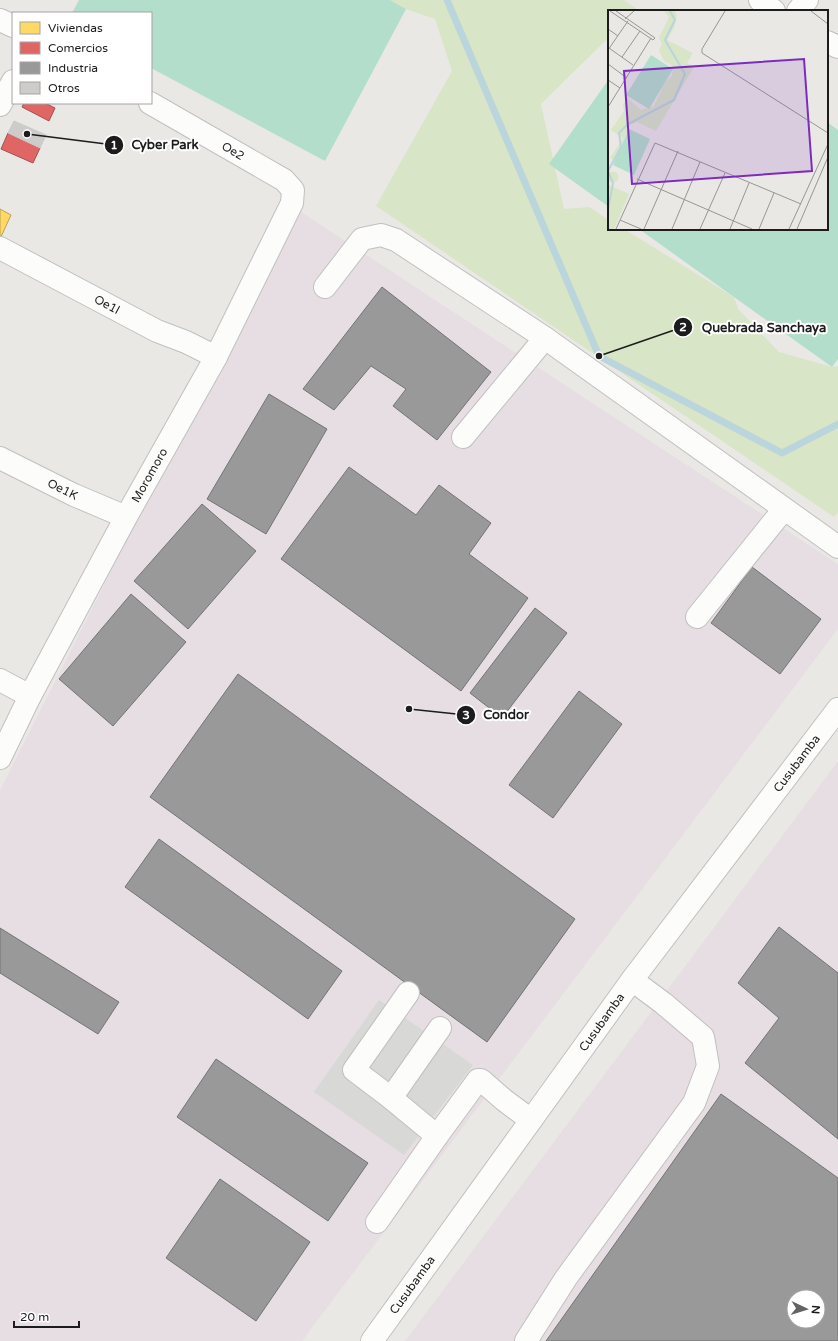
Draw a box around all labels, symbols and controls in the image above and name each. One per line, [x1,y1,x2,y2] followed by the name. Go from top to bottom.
[608,10,828,230] inset map
[12,12,152,104] legend
[48,21,103,35] text: Viviendas
[48,41,108,55] text: Comercios
[48,61,98,75] text: Industria
[48,81,80,95] text: Otros
[104,132,207,157] callout: Cyber Park
[131,137,199,153] text: Cyber Park
[110,138,118,152] text: 1
[219,139,247,163] street label: Oe2
[92,292,122,317] street label: Oe1l
[673,315,834,340] callout: Quebrada Sanchaya
[679,320,687,334] text: 2
[702,320,826,336] text: Quebrada Sanchaya
[129,445,170,505] street label: Moromoro
[45,476,80,503] street label: Oe1K
[456,702,537,727] callout: Condor
[483,707,530,723] text: Condor
[462,708,470,722] text: 3
[770,732,823,795] street label: Cusubamba
[576,990,627,1054] street label: Cusubamba
[387,1253,438,1317] street label: Cusubamba
[786,1289,826,1329] north arrow
[14,1303,79,1329] scale bar
[809,1305,822,1315] text: N
[20,1310,49,1324] text: 20 m

